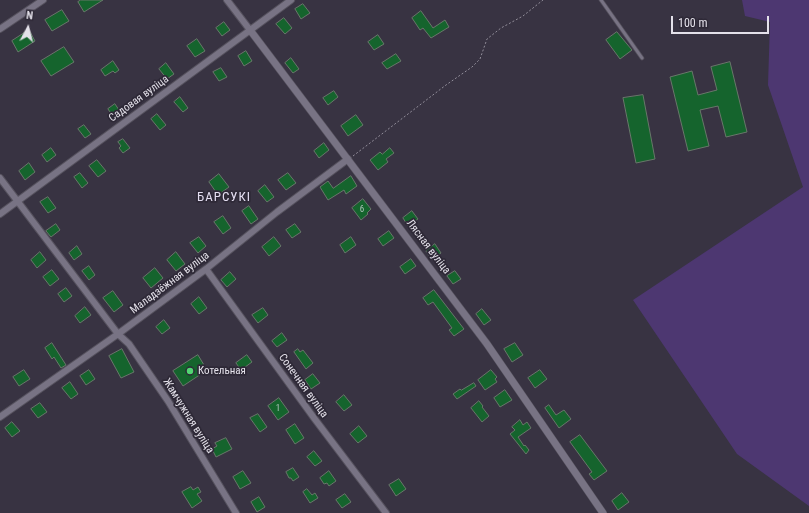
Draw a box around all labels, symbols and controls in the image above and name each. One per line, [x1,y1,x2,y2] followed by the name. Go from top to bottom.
[8,8,48,48] north arrow
[673,8,771,34] scale bar
[25,9,34,22] text: N
[678,16,708,30] text: 100 m
[107,73,171,125] street label: Садовая вуліца
[197,190,251,206] district label: БАРСУКІ
[360,205,364,215] house number: 6
[403,217,453,277] street label: Лясная вуліца
[128,249,212,317] street label: Маладзёжная вуліца
[275,352,331,420] street label: Сонечная вуліца
[198,364,246,378] place label: Котельная
[185,366,195,376] marker: Котельная
[160,376,216,456] street label: Жамчужная вуліца
[276,404,280,414] house number: 1

